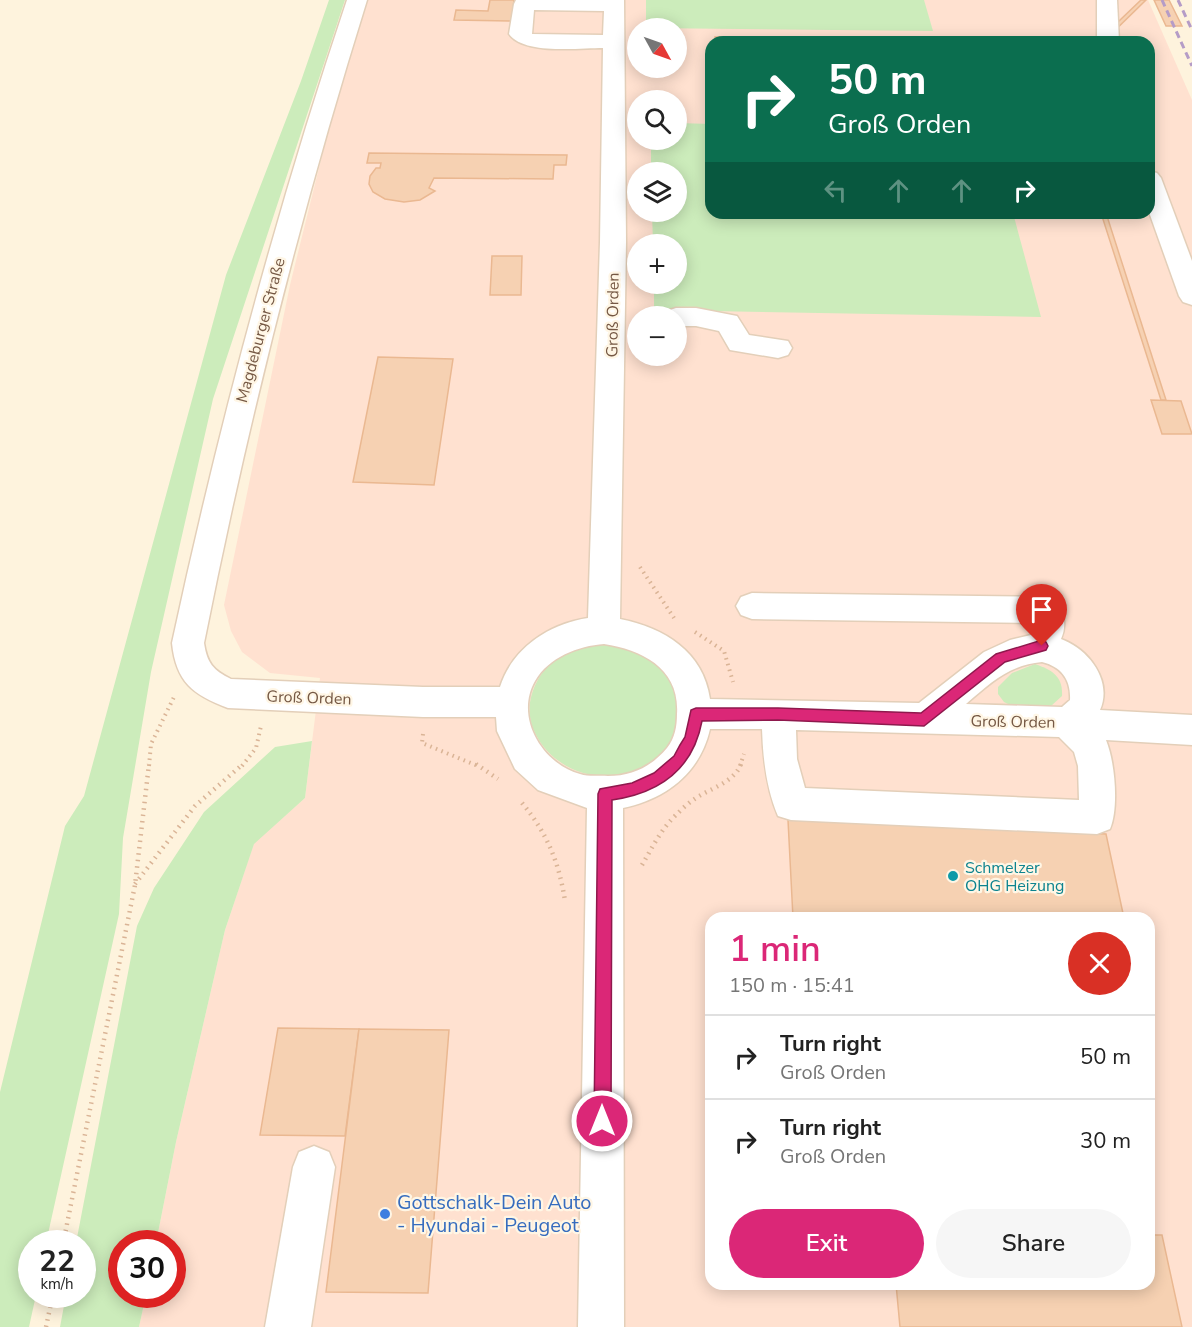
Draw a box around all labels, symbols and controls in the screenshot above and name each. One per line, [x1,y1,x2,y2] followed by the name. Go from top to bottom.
[627,18,687,78] north arrow
[627,18,687,366] map controls
[828,52,927,109] text: 50 m
[729,60,807,138] icon: right
[627,90,687,150] button: search
[828,106,971,143] text: Groß Orden
[627,162,687,222] button: layers
[819,174,852,207] icon: left
[882,174,915,207] icon: ahead
[945,174,978,207] icon: ahead
[1008,174,1041,207] icon: right
[627,234,687,294] button: +
[231,255,291,405] street label: Magdeburger Straße
[601,272,625,358] street label: Groß Orden
[627,306,687,366] button: −
[1016,584,1067,646] pin
[1025,593,1058,626] icon: arrive
[266,686,352,710] street label: Groß Orden
[970,710,1056,734] street label: Groß Orden
[965,857,1064,897] place label: Schmelzer OHG Heizung
[946,869,960,883] marker: Schmelzer OHG Heizung
[729,925,821,974] text: 1 min
[1068,932,1131,995] button: close
[729,972,855,999] text: 150 m · 15:41
[780,1029,881,1059] text: Turn right
[729,1041,762,1074] icon: right
[1080,1042,1131,1072] text: 50 m
[780,1059,886,1086] text: Groß Orden
[570,1089,634,1153] position arrow
[780,1113,881,1143] text: Turn right
[729,1125,762,1158] icon: right
[1080,1126,1131,1156] text: 30 m
[780,1143,886,1170] text: Groß Orden
[397,1189,591,1239] place label: Gottschalk-Dein Auto - Hyundai - Peugeot
[378,1207,392,1221] marker: Gottschalk-Dein Auto - Hyundai - Peugeot
[729,1209,924,1278] button: Exit
[936,1209,1131,1278] button: Share
[108,1230,186,1308] speed limit sign: 30
[39,1241,75,1282] text: 22
[40,1274,74,1294] text: km/h

